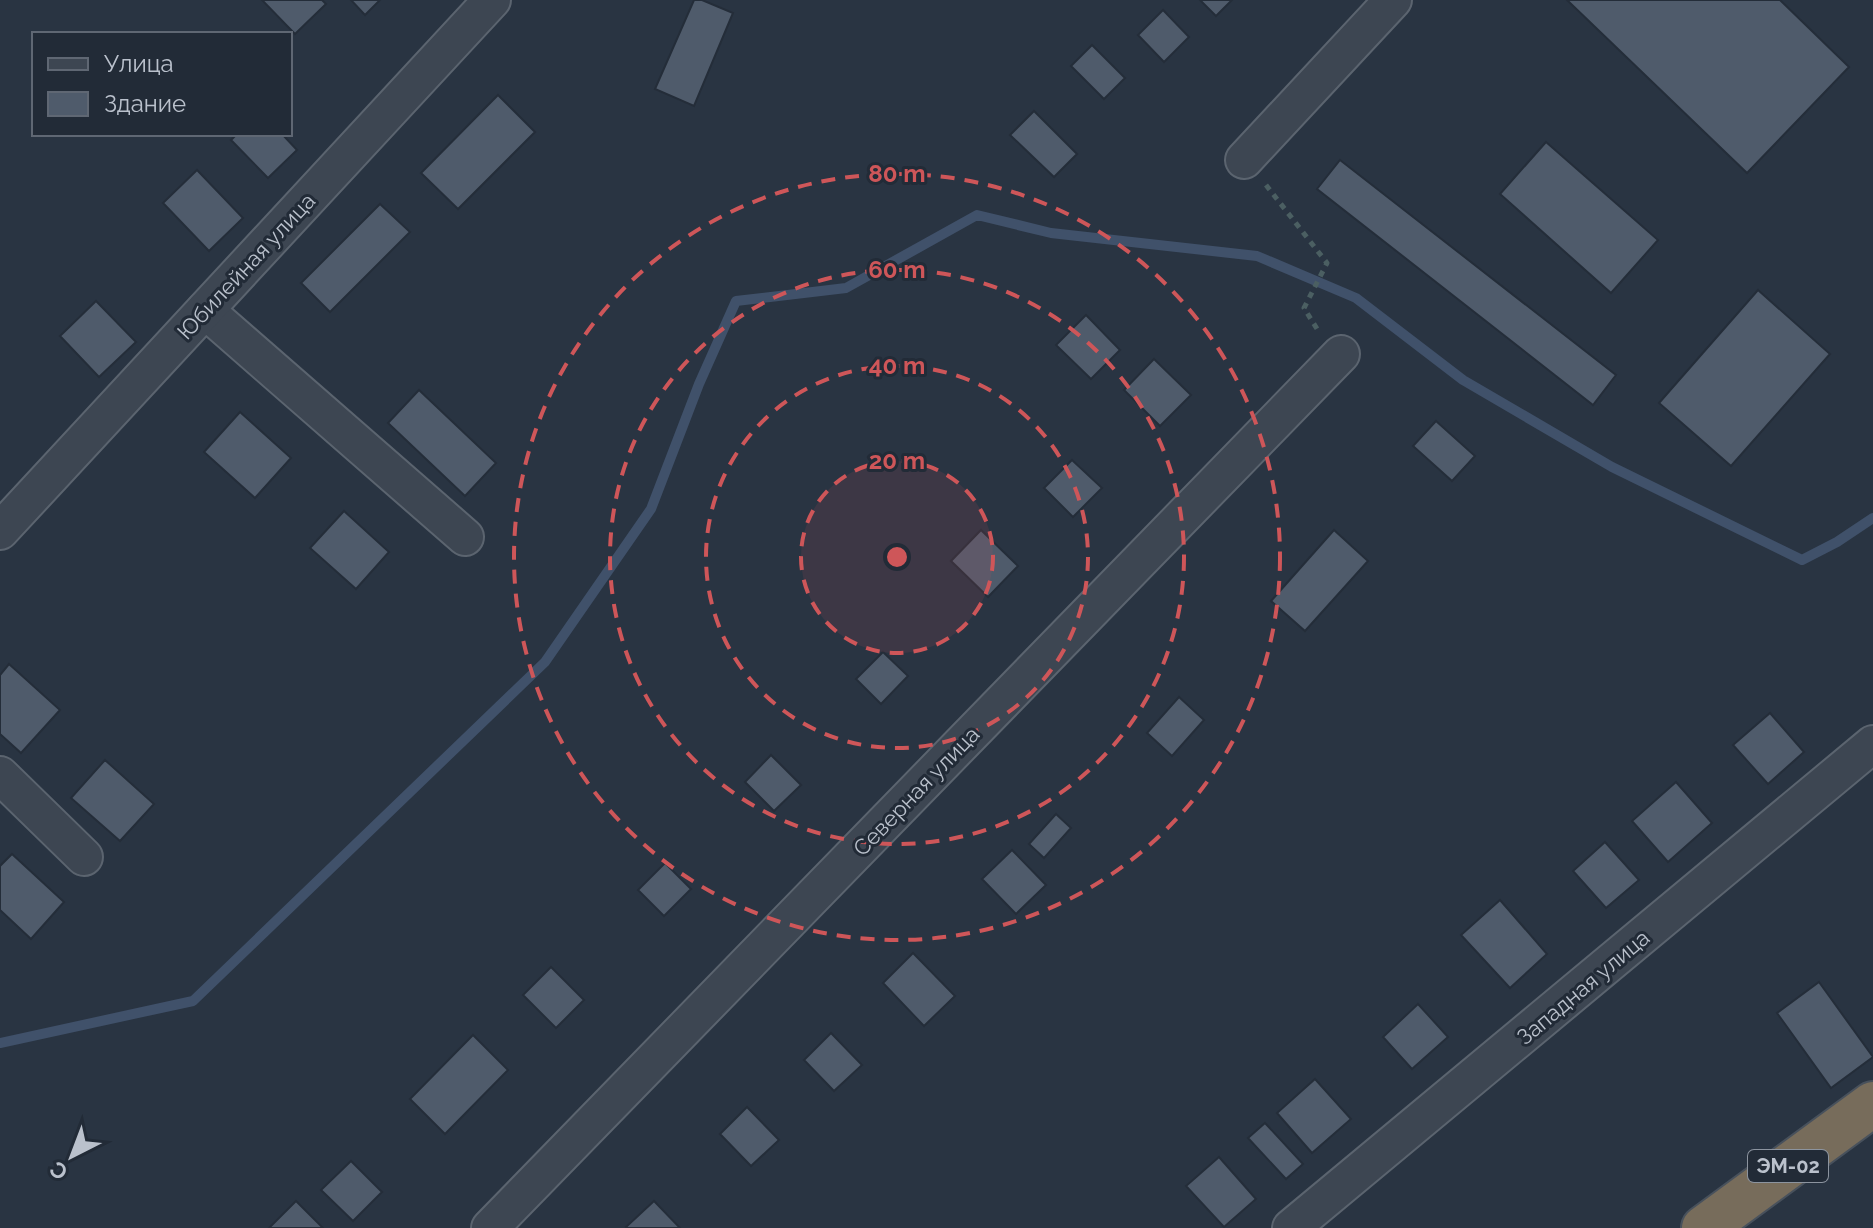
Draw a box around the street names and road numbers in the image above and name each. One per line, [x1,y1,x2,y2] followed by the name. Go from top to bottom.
[172,188,320,344] street label: Юбилейная улица
[848,721,984,861] street label: Северная улица
[1512,924,1654,1050] street label: Западная улица
[1748,1150,1828,1182] road number: ЭМ-02

